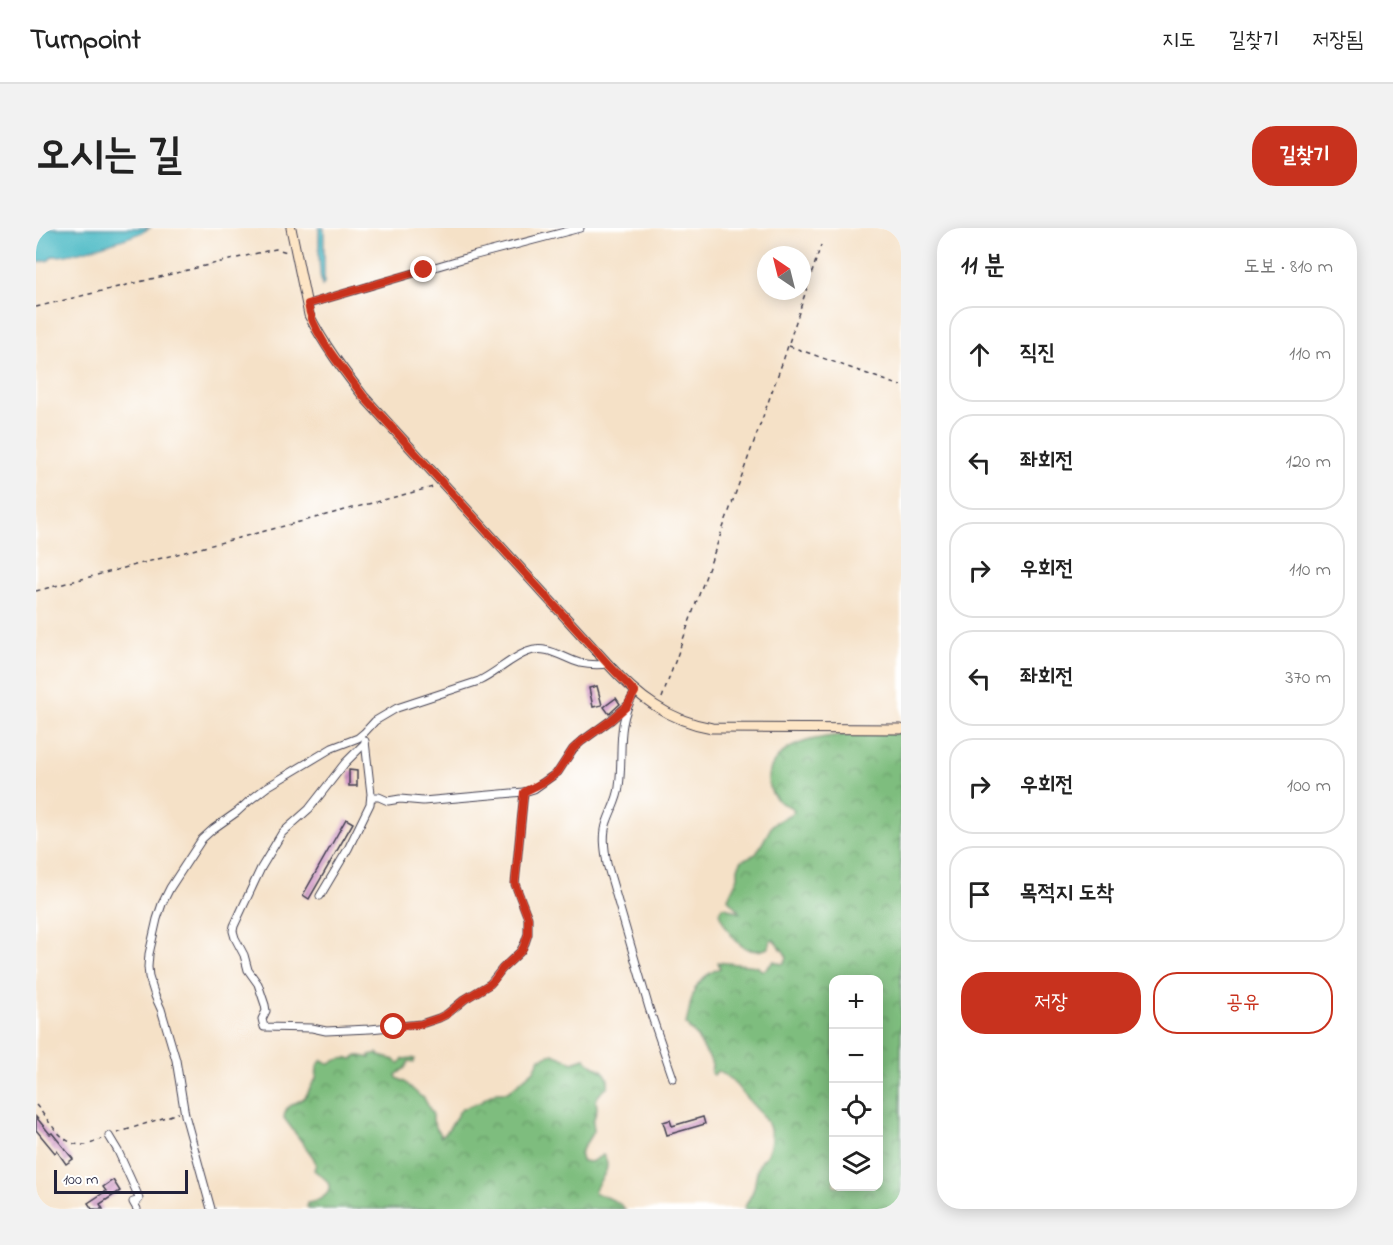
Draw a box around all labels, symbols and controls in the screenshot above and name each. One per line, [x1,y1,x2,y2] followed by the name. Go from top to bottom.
[30,21,141,62] text: Turnpoint
[1162,26,1196,56] text: 지도
[1229,26,1279,56] text: 길찾기
[1312,26,1363,56] text: 저장됨
[36,126,182,187] text: 오시는 길
[1252,126,1357,186] button: 길찾기
[757,246,811,300] north arrow
[961,248,1005,286] text: 11 분
[1244,253,1333,282] text: 도보 · 810 m
[410,256,436,282] route end
[963,338,996,371] icon: ahead
[1020,338,1055,370] text: 직진
[1289,340,1331,369] text: 110 m
[963,446,996,479] icon: left
[1020,446,1073,478] text: 좌회전
[1286,448,1331,477] text: 120 m
[963,554,996,587] icon: right
[1020,554,1073,586] text: 우회전
[1289,556,1331,585] text: 110 m
[963,662,996,695] icon: left
[1020,662,1073,694] text: 좌회전
[1285,664,1331,693] text: 370 m
[963,770,996,803] icon: right
[1020,770,1073,802] text: 우회전
[1287,772,1331,801] text: 100 m
[963,878,996,911] icon: arrive
[1020,878,1114,910] text: 목적지 도착
[961,972,1141,1034] button: 저장
[1153,972,1333,1034] button: 공유
[829,975,883,1191] map controls
[829,975,883,1029] button: +
[380,1013,406,1039] route start
[829,1029,883,1083] button: −
[829,1083,883,1137] button: locate
[829,1137,883,1191] button: layers
[54,1167,188,1194] scale bar
[63,1168,98,1192] text: 100 m

